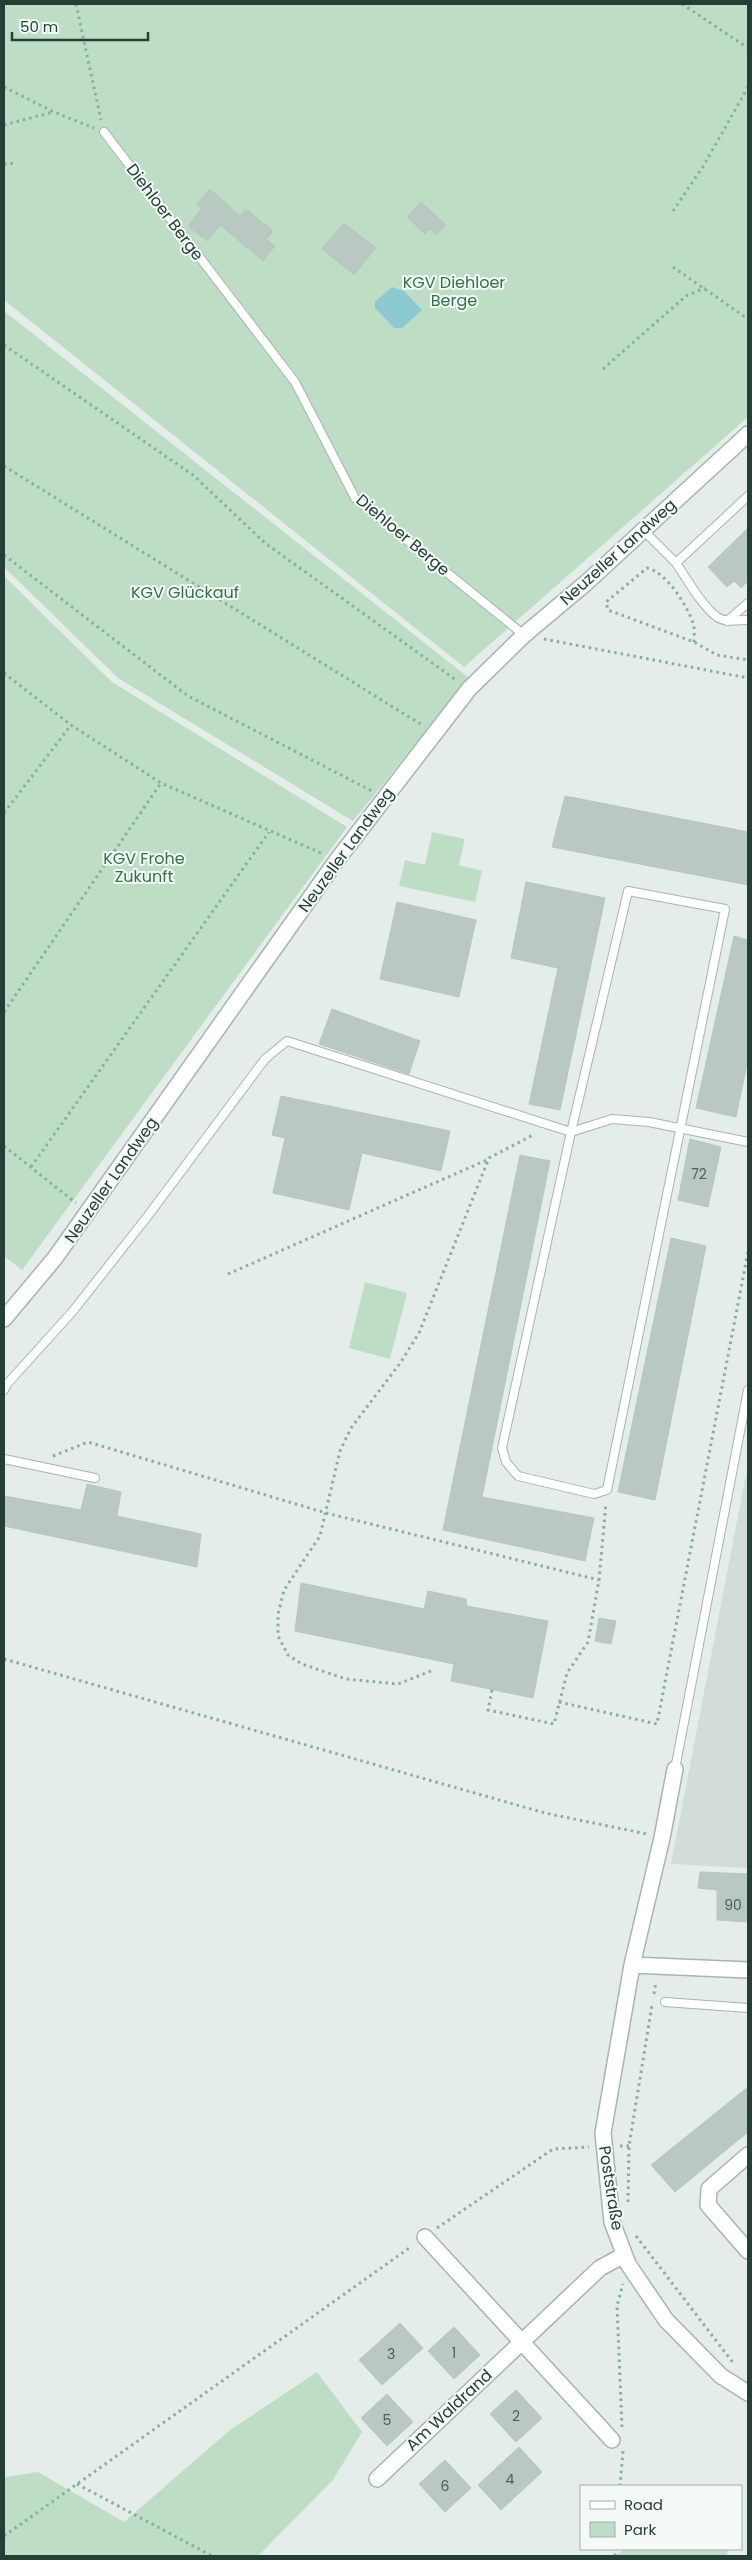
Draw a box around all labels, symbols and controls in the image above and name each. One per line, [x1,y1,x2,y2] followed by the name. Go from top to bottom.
[12,10,149,42] scale bar
[20,16,58,37] text: 50 m
[121,159,209,265] street label: Diehloer Berge
[403,271,505,312] park label: KGV Diehloer Berge
[351,489,455,581] street label: Diehloer Berge
[555,494,681,610] street label: Neuzeller Landweg
[131,581,239,604] park label: KGV Glückauf
[293,783,399,917] street label: Neuzeller Landweg
[103,847,185,888] park label: KGV Frohe Zukunft
[59,1112,163,1248] street label: Neuzeller Landweg
[691,1164,707,1184] house number: 72
[724,1895,742,1915] house number: 90
[593,2144,629,2232] street label: Poststraße
[452,2343,456,2363] house number: 1
[387,2344,395,2364] house number: 3
[401,2364,497,2456] street label: Am Waldrand
[512,2406,520,2426] house number: 2
[383,2410,391,2430] house number: 5
[506,2469,515,2489] house number: 4
[441,2476,450,2496] house number: 6
[580,2485,742,2550] legend
[624,2494,663,2515] text: Road
[624,2519,656,2540] text: Park

